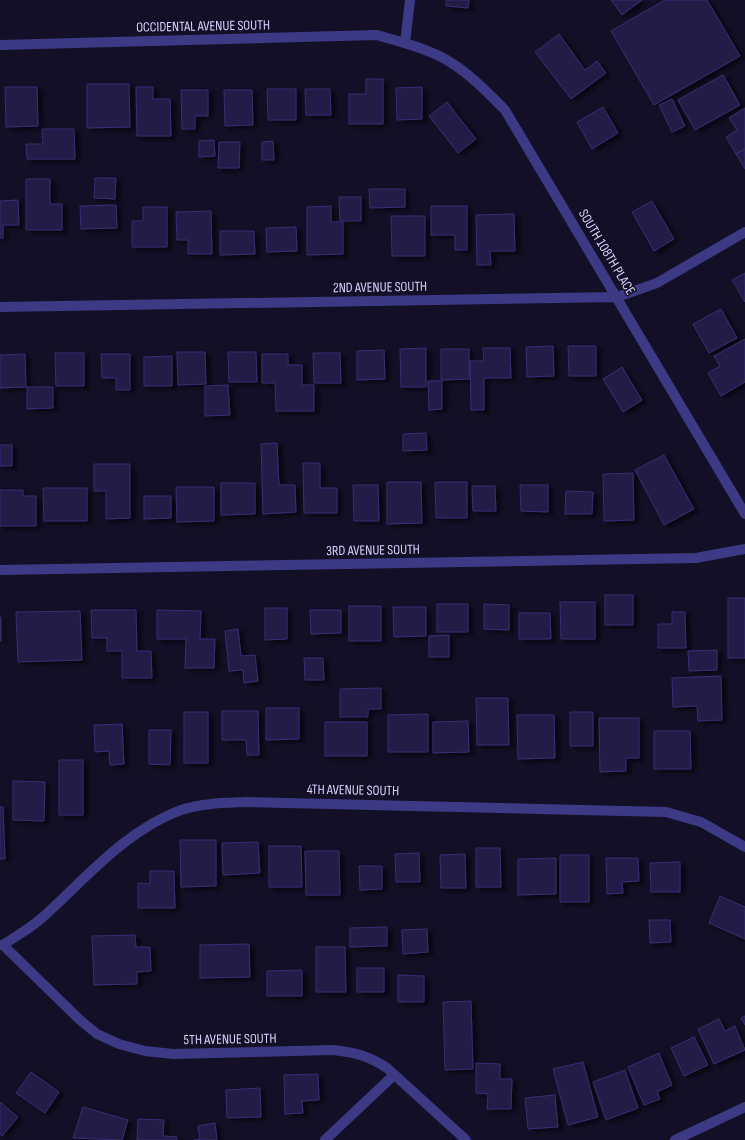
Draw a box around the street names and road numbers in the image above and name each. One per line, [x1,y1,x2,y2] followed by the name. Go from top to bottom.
[136,16,270,36] street label: OCCIDENTAL AVENUE SOUTH
[575,206,639,298] street label: SOUTH 108TH PLACE
[333,278,427,296] street label: 2ND AVENUE SOUTH
[326,541,420,559] street label: 3RD AVENUE SOUTH
[307,781,399,799] street label: 4TH AVENUE SOUTH
[183,1030,277,1048] street label: 5TH AVENUE SOUTH

